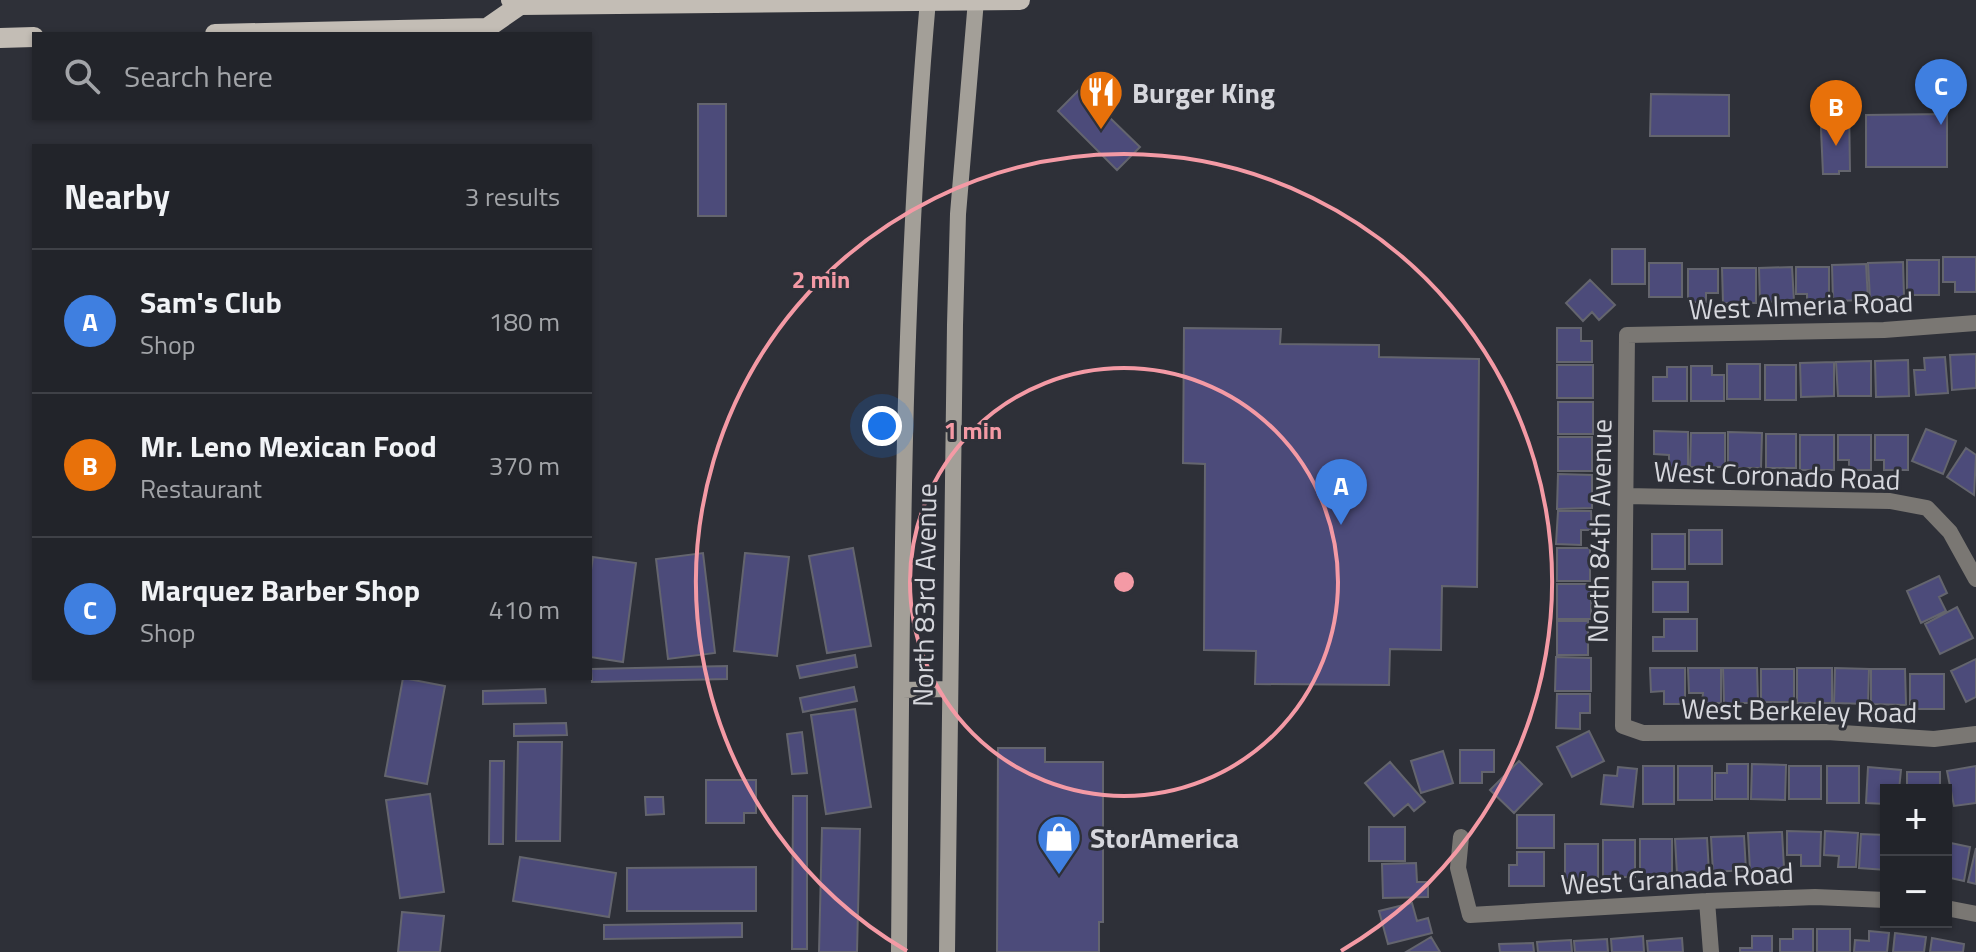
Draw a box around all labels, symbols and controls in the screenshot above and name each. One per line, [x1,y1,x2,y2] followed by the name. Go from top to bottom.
[32,32,592,120] search box
[124,53,273,99] text: Search here
[60,54,104,98] icon: search
[1915,59,1967,125] pin: C
[1077,68,1125,131] restaurant icon: Burger King
[1132,71,1275,114] place label: Burger King
[1810,80,1862,146] pin: B
[64,170,170,222] text: Nearby
[465,177,560,216] text: 3 results
[792,261,850,297] text: 2 min
[140,279,282,325] text: Sam's Club
[1688,280,1914,330] street label: West Almeria Road
[82,302,98,341] text: A
[489,302,560,341] text: 180 m
[140,325,195,364] text: Shop
[862,406,902,446] your location
[944,412,1002,448] text: 1 min
[1576,419,1622,643] street label: North 84th Avenue
[140,423,437,469] text: Mr. Leno Mexican Food
[82,446,98,485] text: B
[489,446,560,485] text: 370 m
[1653,449,1901,501] street label: West Coronado Road
[1315,459,1367,525] pin: A
[140,469,262,508] text: Restaurant
[901,483,947,707] street label: North 83rd Avenue
[140,567,420,613] text: Marquez Barber Shop
[1110,568,1138,596] centre of rings
[83,590,97,629] text: C
[489,590,560,629] text: 410 m
[140,613,195,652] text: Shop
[1680,686,1918,734] street label: West Berkeley Road
[1880,784,1952,928] map controls
[1880,784,1952,856] button: +
[1035,813,1083,876] shop icon: StorAmerica
[1090,816,1239,859] place label: StorAmerica
[1560,850,1794,906] street label: West Granada Road
[1880,856,1952,928] button: −

